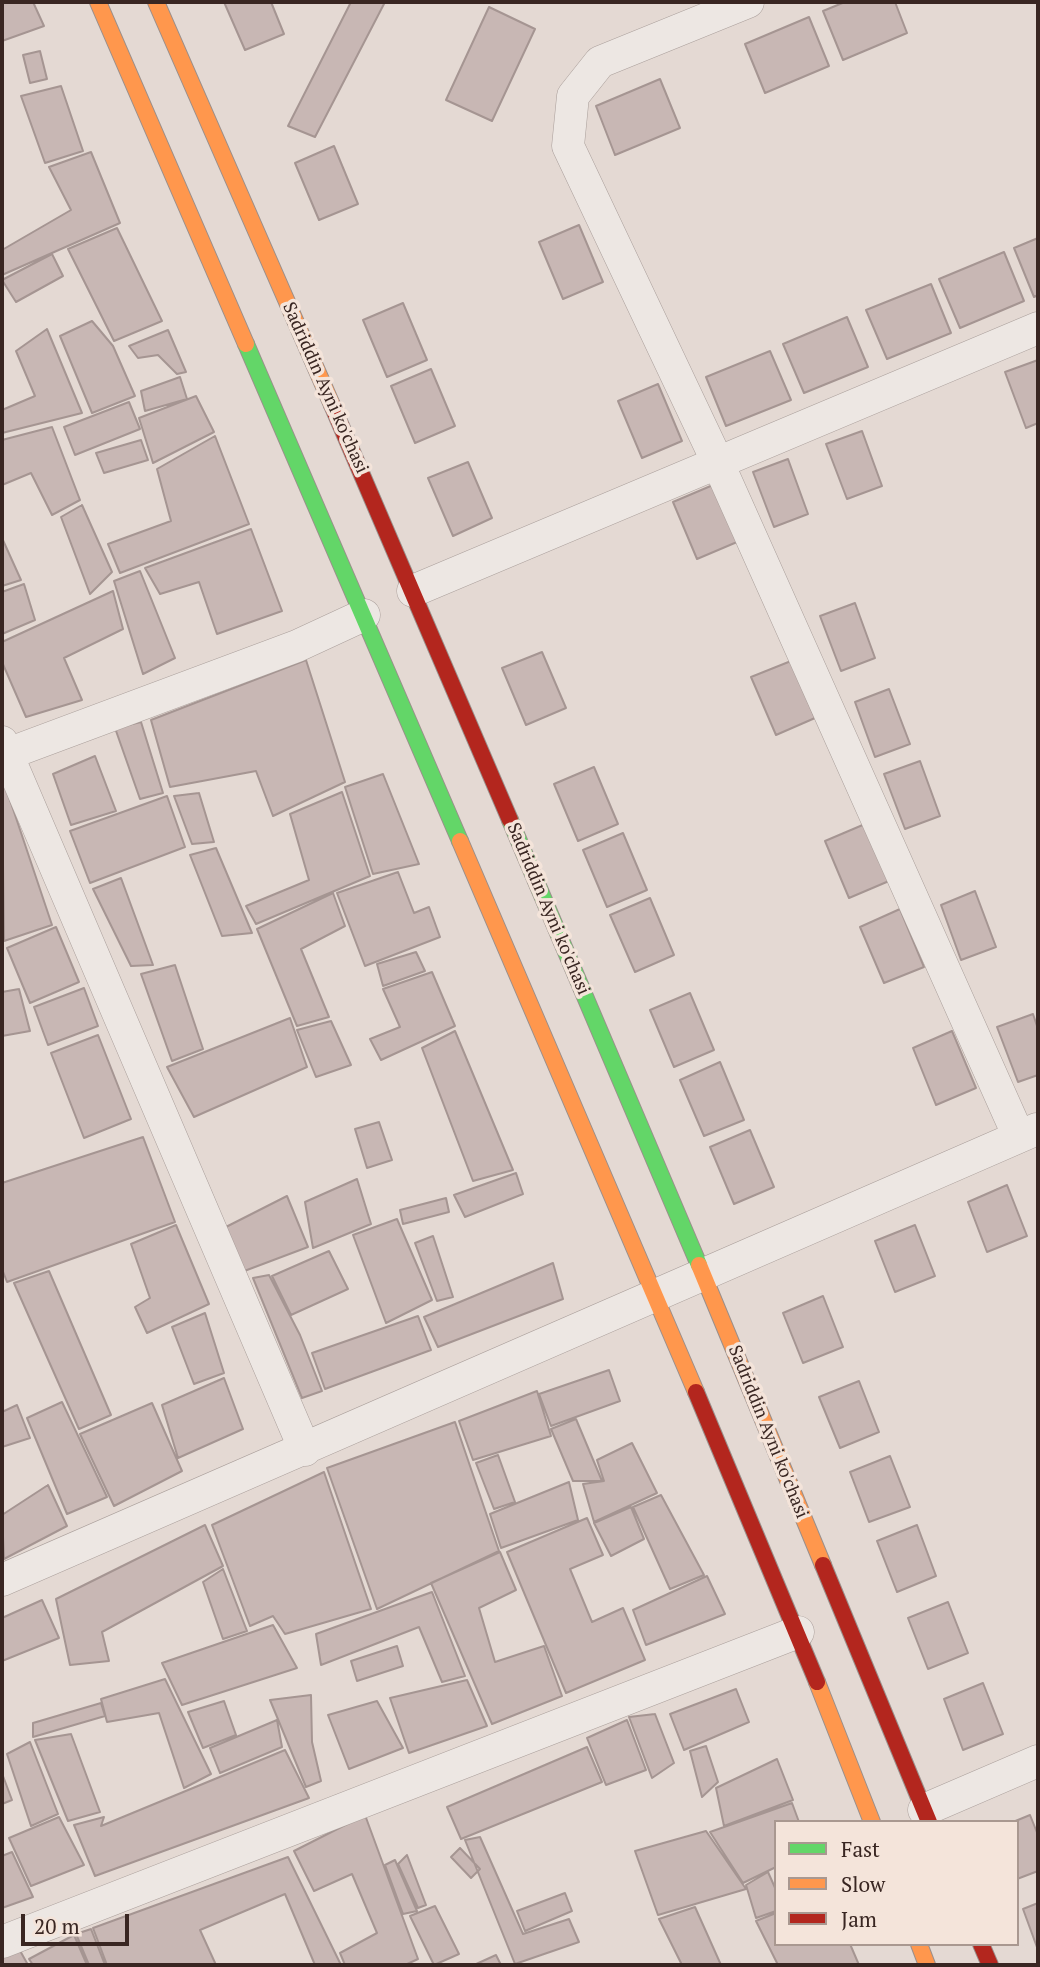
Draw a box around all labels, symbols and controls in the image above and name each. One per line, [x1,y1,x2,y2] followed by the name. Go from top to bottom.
[278,299,372,477] street label: Sadriddin Ayni ko'chasi
[502,820,594,998] street label: Sadriddin Ayni ko'chasi
[723,1342,813,1522] street label: Sadriddin Ayni ko'chasi
[774,1820,1019,1946] legend
[841,1835,880,1863] text: Fast
[841,1870,885,1898] text: Slow
[24,1900,133,1944] scale bar
[841,1905,877,1933] text: Jam
[34,1912,80,1940] text: 20 m

